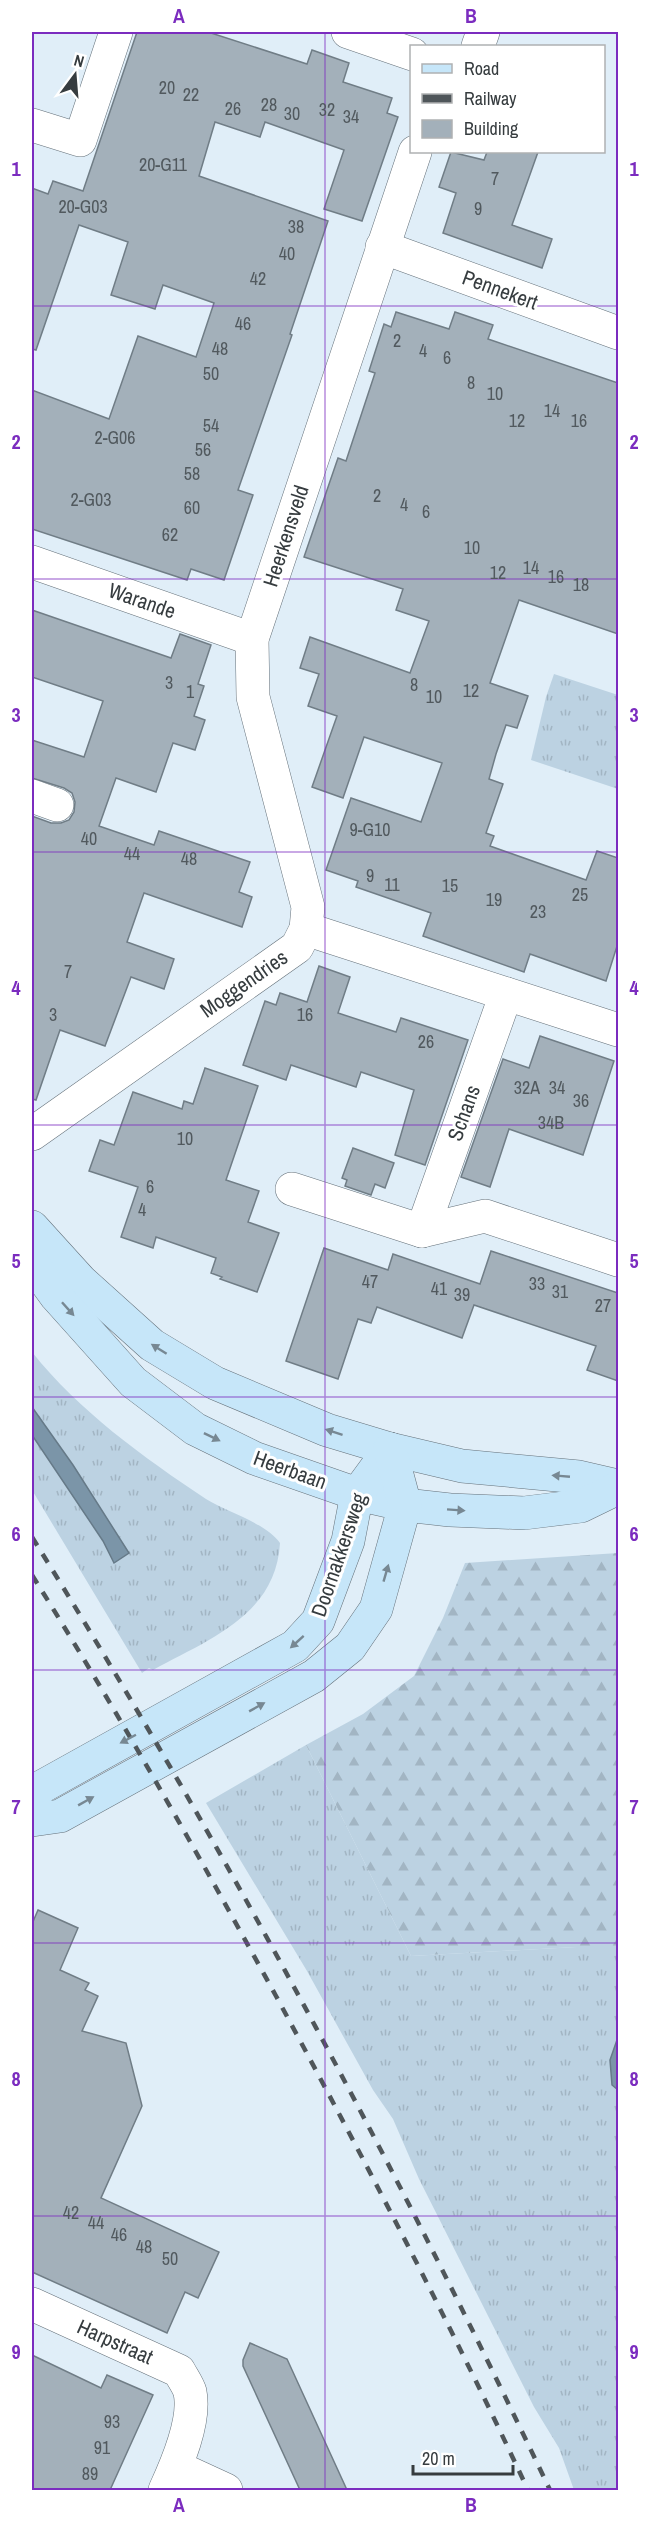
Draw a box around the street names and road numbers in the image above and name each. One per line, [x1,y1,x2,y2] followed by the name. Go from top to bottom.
[458,262,542,317] street label: Pennekert
[255,481,316,590] street label: Heerkensveld
[105,576,180,626] street label: Warande
[194,943,293,1024] street label: Moggendries
[440,1081,487,1145] street label: Schans
[250,1443,331,1496] street label: Heerbaan
[304,1489,373,1621] street label: Doornakkersweg
[73,2312,158,2371] street label: Harpstraat

